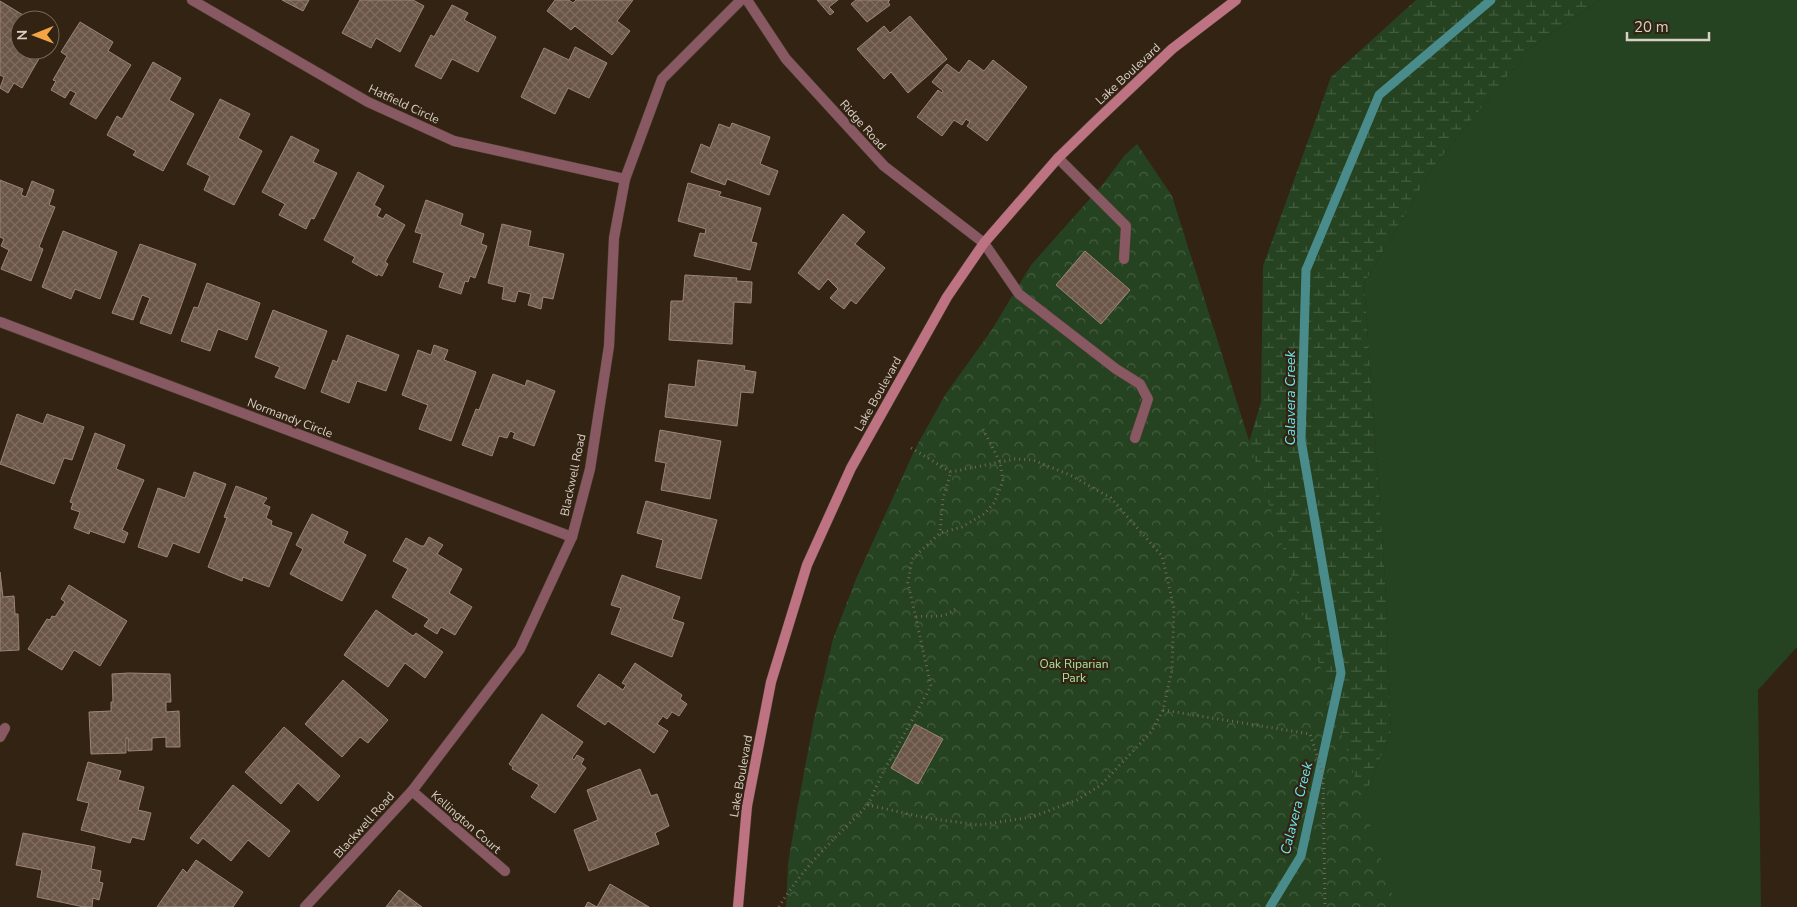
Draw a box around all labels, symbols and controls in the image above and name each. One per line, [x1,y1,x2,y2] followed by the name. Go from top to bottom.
[10,10,60,60] north arrow
[1627,10,1710,42] scale bar
[1634,17,1669,37] text: 20 m
[13,30,32,41] text: N
[1092,40,1164,108] street label: Lake Boulevard
[366,81,442,127] street label: Hatfield Circle
[836,97,890,153] street label: Ridge Road
[1281,350,1300,445] water label: Calavera Creek
[851,354,905,434] street label: Lake Boulevard
[245,394,335,442] street label: Normandy Circle
[556,432,590,518] street label: Blackwell Road
[1039,656,1109,686] park label: Oak Riparian Park
[726,734,756,818] street label: Lake Boulevard
[1276,759,1317,856] water label: Calavera Creek
[428,787,505,857] street label: Kellington Court
[330,788,398,862] street label: Blackwell Road

